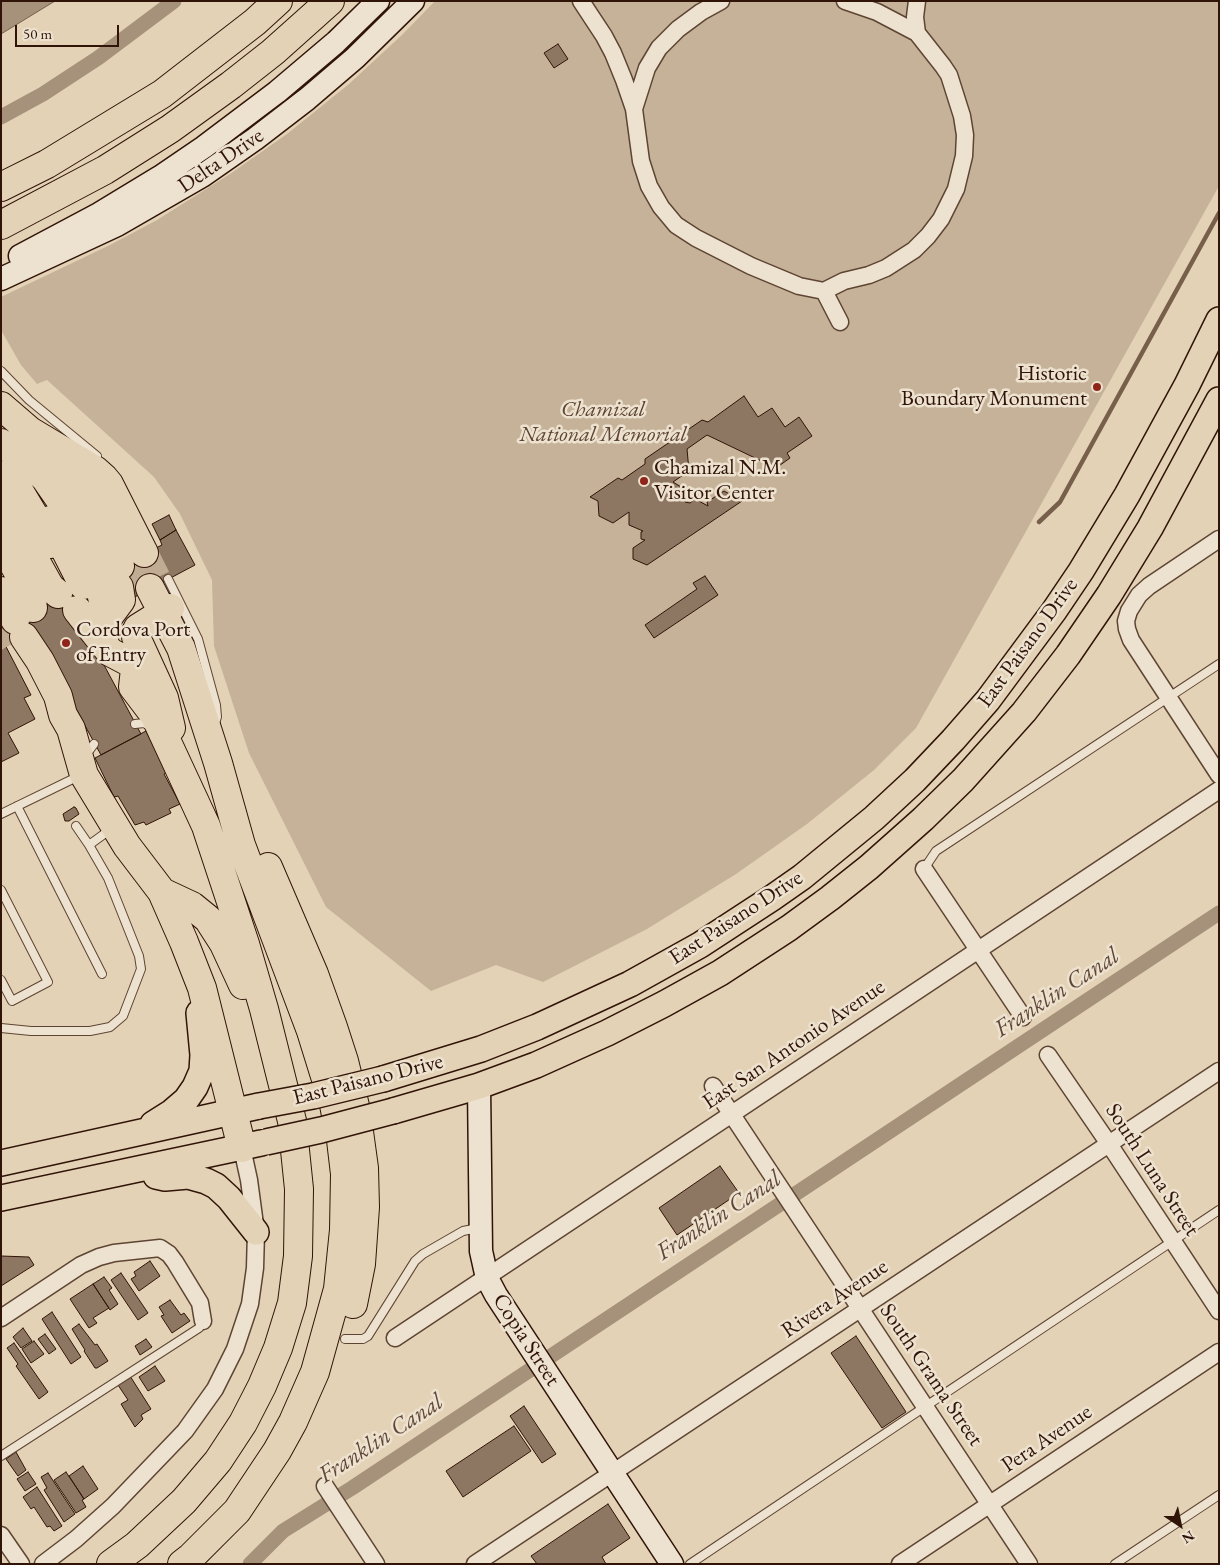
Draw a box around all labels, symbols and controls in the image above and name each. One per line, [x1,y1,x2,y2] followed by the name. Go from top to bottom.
[18,15,121,47] scale bar
[23,24,52,43] text: 50 m
[173,123,269,199] street label: Delta Drive
[901,361,1087,412] place label: Historic Boundary Monument
[1091,381,1103,393] marker: Historic Boundary Monument
[519,397,687,448] park label: Chamizal National Memorial
[654,455,786,506] place label: Chamizal N.M. Visitor Center
[638,475,650,487] marker: Chamizal N.M. Visitor Center
[972,573,1084,713] street label: East Paisano Drive
[76,617,190,668] place label: Cordova Port of Entry
[60,637,72,649] marker: Cordova Port of Entry
[664,865,808,971] street label: East Paisano Drive
[989,942,1125,1044] water label: Franklin Canal
[698,974,890,1116] street label: East San Antonio Avenue
[290,1049,446,1111] street label: East Paisano Drive
[1099,1099,1205,1241] street label: South Luna Street
[651,1165,787,1267] water label: Franklin Canal
[777,1254,893,1344] street label: Rivera Avenue
[486,1289,566,1391] street label: Copia Street
[874,1299,988,1451] street label: South Grama Street
[313,1388,449,1490] water label: Franklin Canal
[997,1399,1097,1479] street label: Pera Avenue
[1155,1500,1205,1550] north arrow
[1179,1527,1198,1548] text: N

